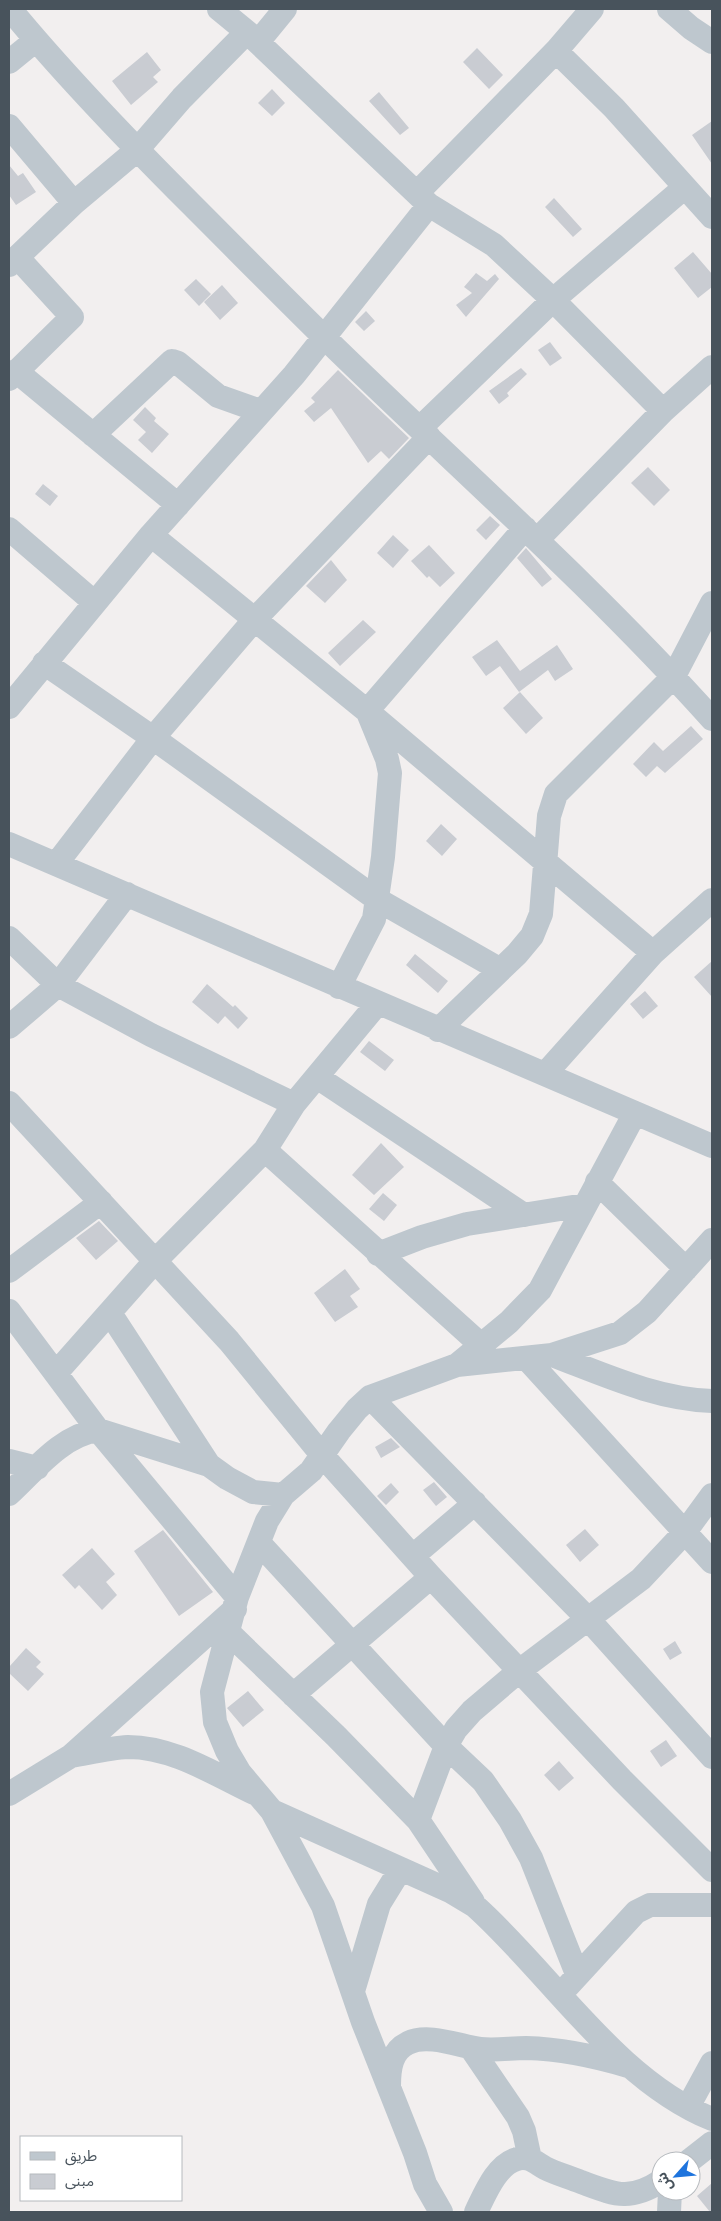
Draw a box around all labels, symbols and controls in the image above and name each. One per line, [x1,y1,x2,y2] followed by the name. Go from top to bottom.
[20,2136,182,2201] legend
[65,2146,97,2166] text: طريق
[651,2151,701,2201] north arrow
[652,2169,677,2195] text: ش
[65,2171,94,2191] text: مبنى

